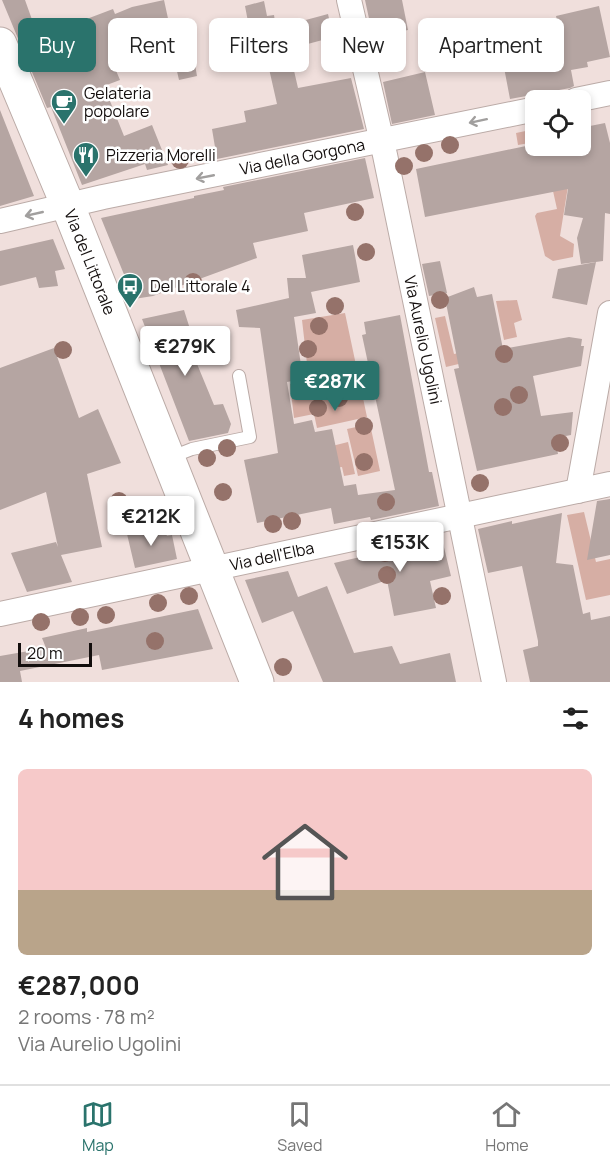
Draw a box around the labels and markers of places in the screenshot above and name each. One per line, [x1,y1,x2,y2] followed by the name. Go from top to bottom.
[84,82,151,122] place label: Gelateria popolare
[49,87,79,125] cafe icon: Gelateria popolare
[71,140,101,178] restaurant icon: Pizzeria Morelli
[106,144,216,166] place label: Pizzeria Morelli
[115,271,145,309] bus stop icon: Del Littorale 4
[150,275,250,297] place label: Del Littorale 4
[143,326,227,377] pin: €279K
[293,361,377,412] pin: €287K
[109,496,193,547] pin: €212K
[358,522,442,573] pin: €153K

